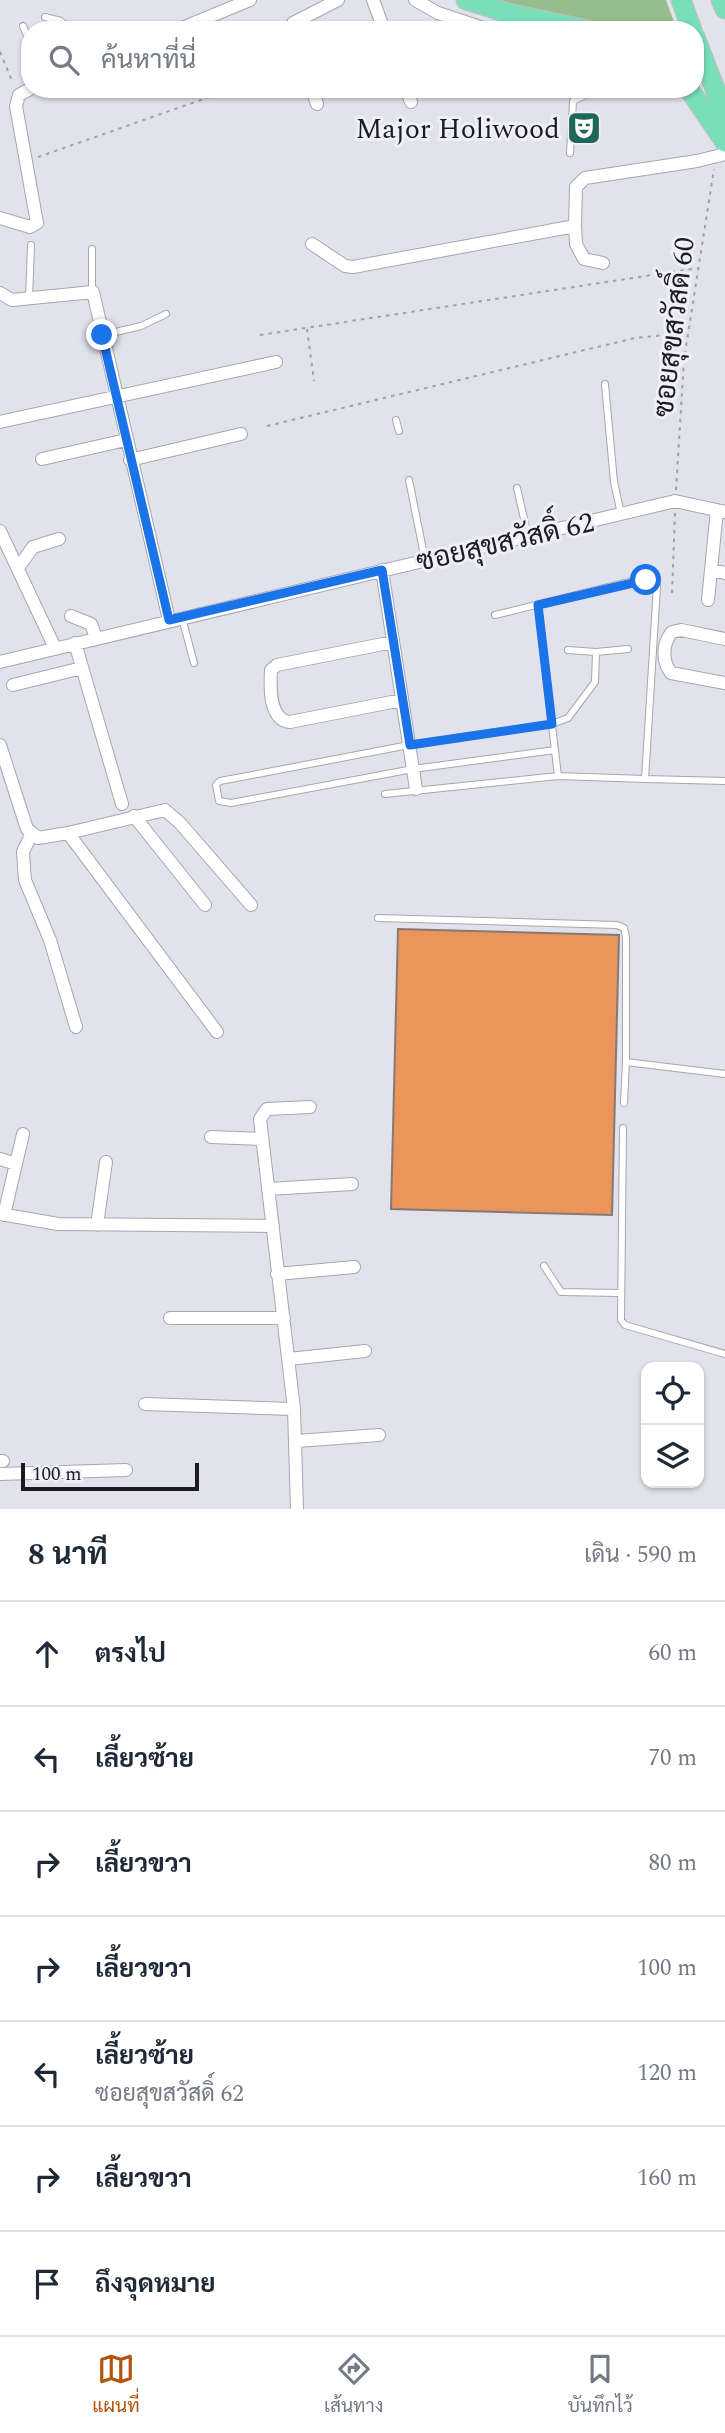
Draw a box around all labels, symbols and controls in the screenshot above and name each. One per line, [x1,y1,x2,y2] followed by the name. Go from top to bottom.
[21,21,704,98] search box
[101,40,196,80] text: ค้นหาที่นี่
[45,41,83,79] icon: search
[355,108,560,151] place label: Major Holiwood
[565,109,603,147] theatre icon: Major Holiwood
[638,234,707,420] street label: ซอยสุขสวัสดิ์ 60
[86,319,117,350] route end
[412,498,598,584] street label: ซอยสุขสวัสดิ์ 62
[630,564,661,595] route start
[641,1362,704,1488] map controls
[641,1362,704,1425] button: locate
[641,1425,704,1488] button: layers
[21,1460,200,1492] scale bar
[32,1460,82,1489] text: 100 m
[28,1532,107,1578] text: 8 นาที
[584,1538,697,1573] text: เดิน · 590 m
[95,1634,166,1674] text: ตรงไป
[28,1635,66,1673] icon: ahead
[648,1636,697,1671] text: 60 m
[95,1739,194,1779] text: เลี้ยวซ้าย
[28,1740,66,1778] icon: left
[648,1741,697,1776] text: 70 m
[95,1844,192,1884] text: เลี้ยวขวา
[28,1845,66,1883] icon: right
[648,1846,697,1881] text: 80 m
[95,1949,192,1989] text: เลี้ยวขวา
[28,1950,66,1988] icon: right
[637,1951,697,1986] text: 100 m
[95,2036,194,2076] text: เลี้ยวซ้าย
[28,2055,66,2093] icon: left
[637,2056,697,2091] text: 120 m
[95,2077,244,2112] text: ซอยสุขสวัสดิ์ 62
[95,2159,192,2199] text: เลี้ยวขวา
[28,2160,66,2198] icon: right
[637,2161,697,2196] text: 160 m
[95,2264,216,2304] text: ถึงจุดหมาย
[28,2265,66,2303] icon: arrive
[92,2350,140,2421] tab: แผนที่
[324,2350,383,2421] tab: เส้นทาง
[568,2350,633,2421] tab: บันทึกไว้

